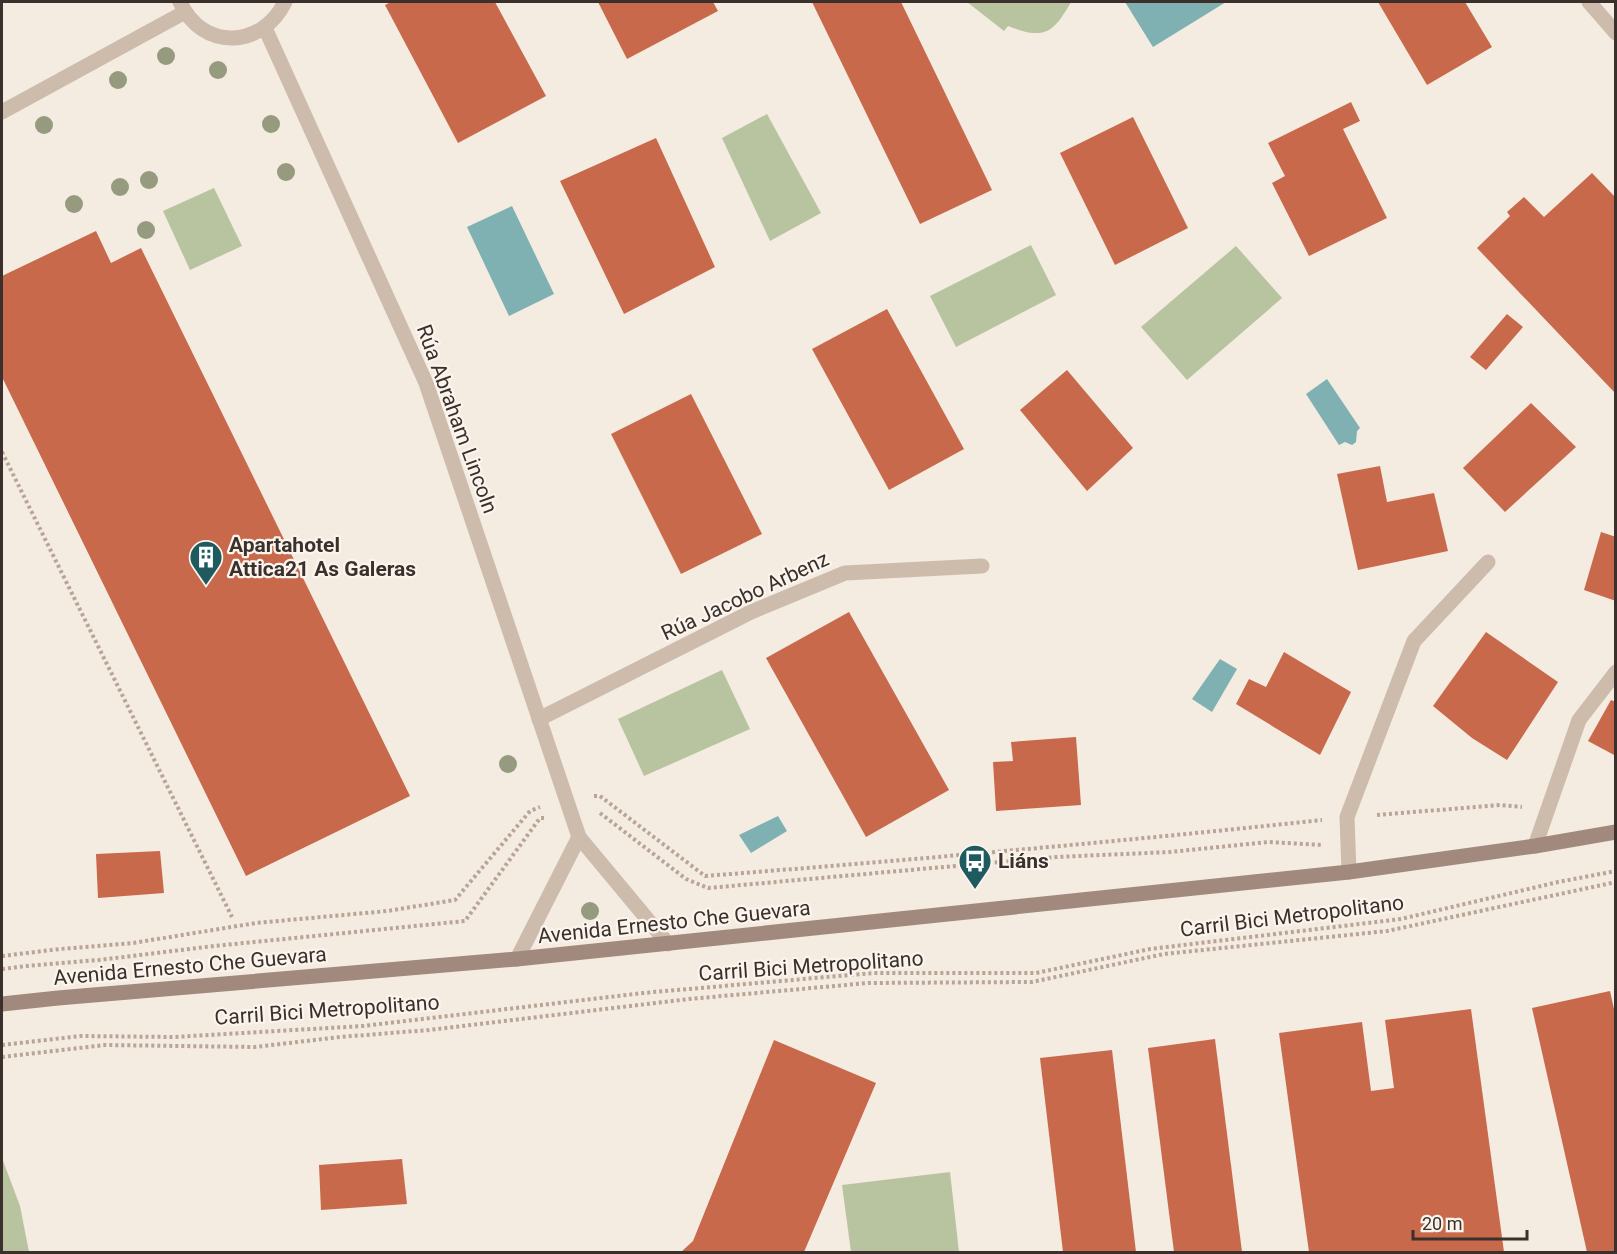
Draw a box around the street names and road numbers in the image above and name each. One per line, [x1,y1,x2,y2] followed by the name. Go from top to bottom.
[412,321,502,517] street label: Rúa Abraham Lincoln
[658,547,832,645] street label: Rúa Jacobo Arbenz
[1179,890,1405,942] street label: Carril Bici Metropolitano
[536,896,812,948] street label: Avenida Ernesto Che Guevara
[52,942,328,990] street label: Avenida Ernesto Che Guevara
[698,946,924,986] street label: Carril Bici Metropolitano
[214,990,440,1030] street label: Carril Bici Metropolitano

